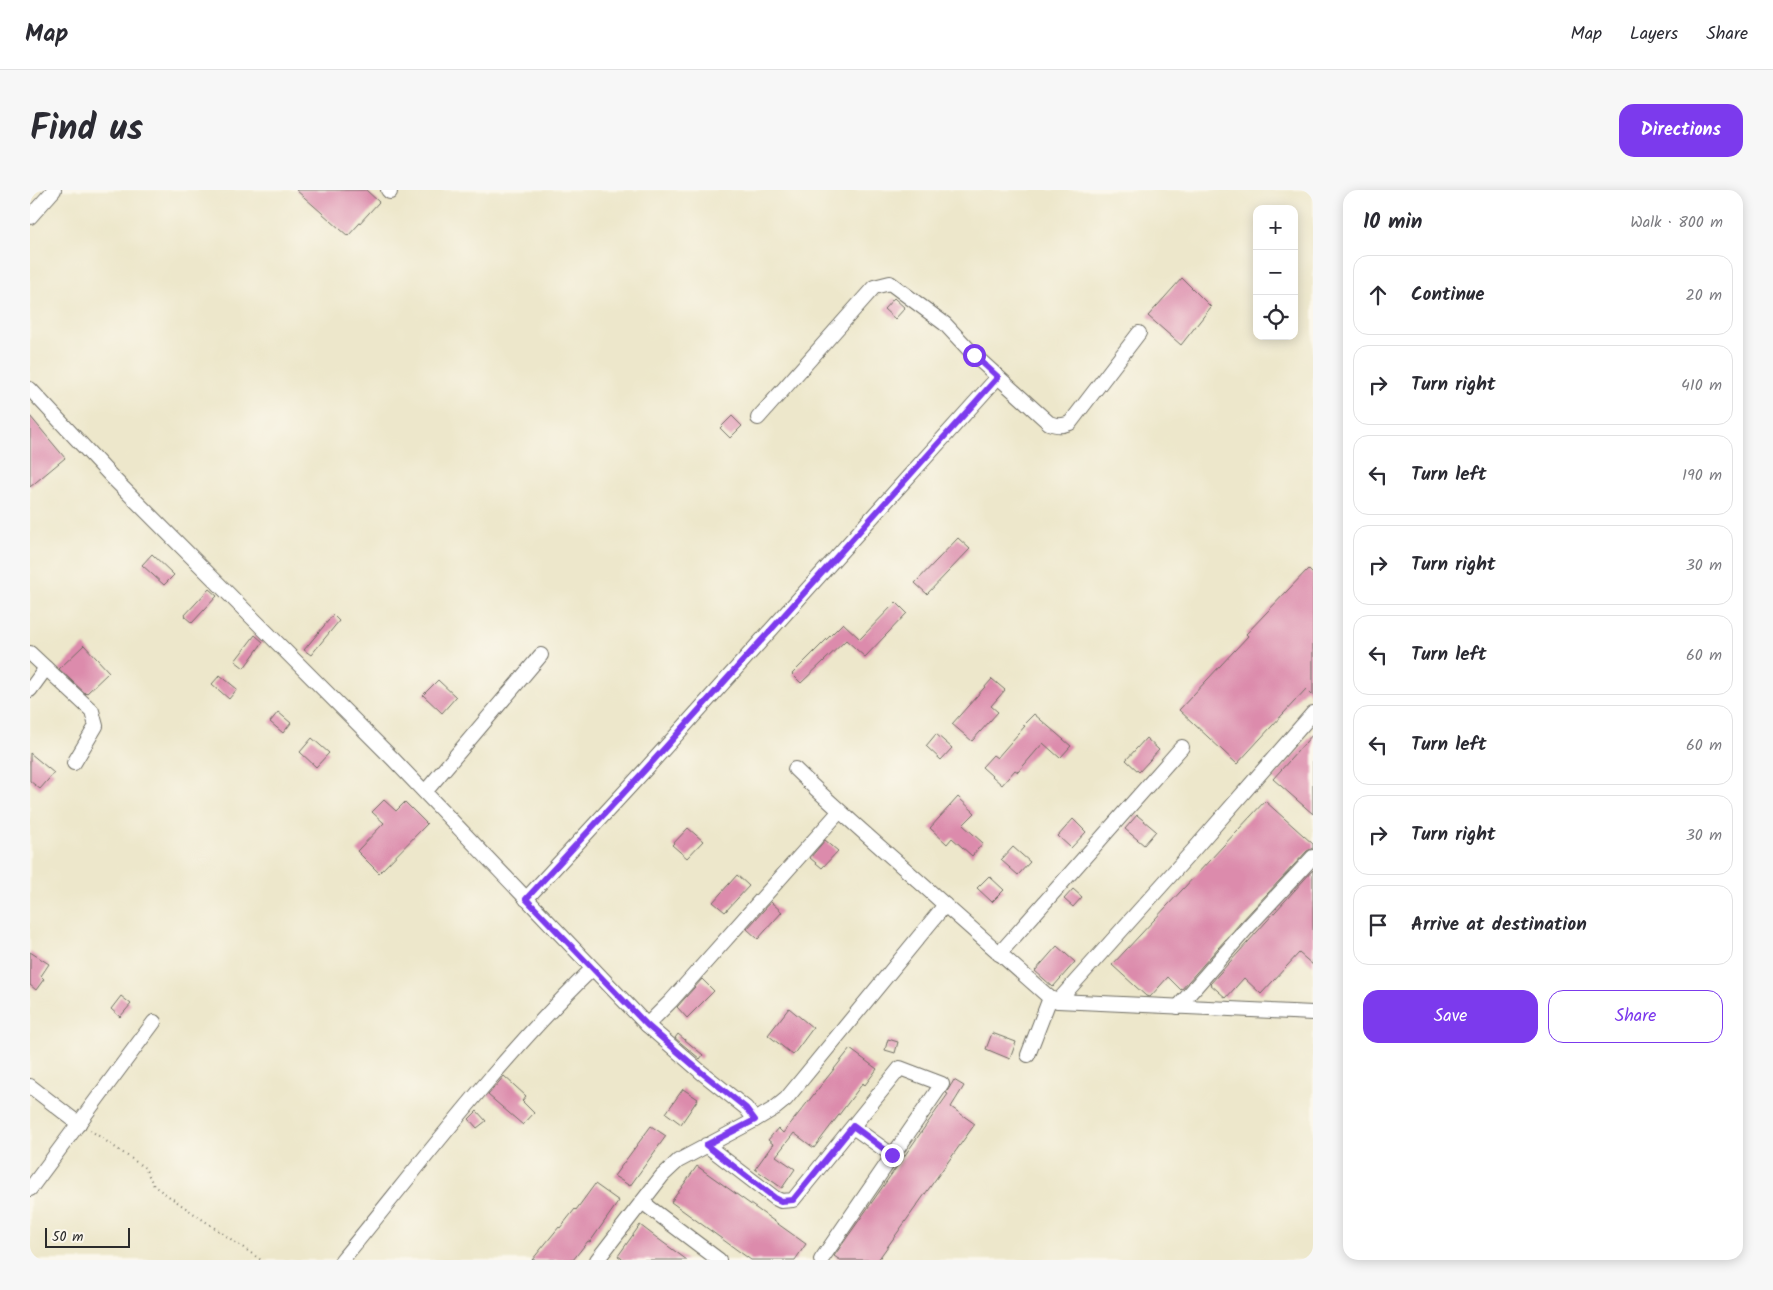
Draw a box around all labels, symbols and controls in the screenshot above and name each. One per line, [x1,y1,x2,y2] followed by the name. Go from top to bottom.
[25,15,68,54] text: Map
[1571,20,1602,49] text: Map
[1630,20,1678,49] text: Layers
[1706,20,1748,49] text: Share
[30,102,143,158] text: Find us
[1619,104,1743,157] button: Directions
[1253,205,1298,340] map controls
[1253,205,1298,250] button: +
[1363,206,1423,239] text: 10 min
[1630,210,1723,235] text: Walk · 800 m
[1253,250,1298,295] button: −
[1411,280,1484,310] text: Continue
[1364,281,1392,309] icon: ahead
[1686,283,1722,308] text: 20 m
[1253,295,1298,340] button: locate
[963,344,986,367] route start
[1411,370,1496,400] text: Turn right
[1364,371,1392,399] icon: right
[1681,373,1722,398] text: 410 m
[1411,460,1486,490] text: Turn left
[1364,461,1392,489] icon: left
[1682,463,1722,488] text: 190 m
[1411,550,1496,580] text: Turn right
[1364,551,1392,579] icon: right
[1686,553,1722,578] text: 30 m
[1411,640,1486,670] text: Turn left
[1364,641,1392,669] icon: left
[1686,643,1722,668] text: 60 m
[1411,730,1486,760] text: Turn left
[1364,731,1392,759] icon: left
[1686,733,1722,758] text: 60 m
[1411,820,1496,850] text: Turn right
[1364,821,1392,849] icon: right
[1686,823,1722,848] text: 30 m
[1411,910,1587,940] text: Arrive at destination
[1364,911,1392,939] icon: arrive
[1363,990,1538,1043] button: Save
[1548,990,1723,1043] button: Share
[881,1144,904,1167] route end
[45,1225,130,1248] scale bar
[52,1226,83,1248] text: 50 m

